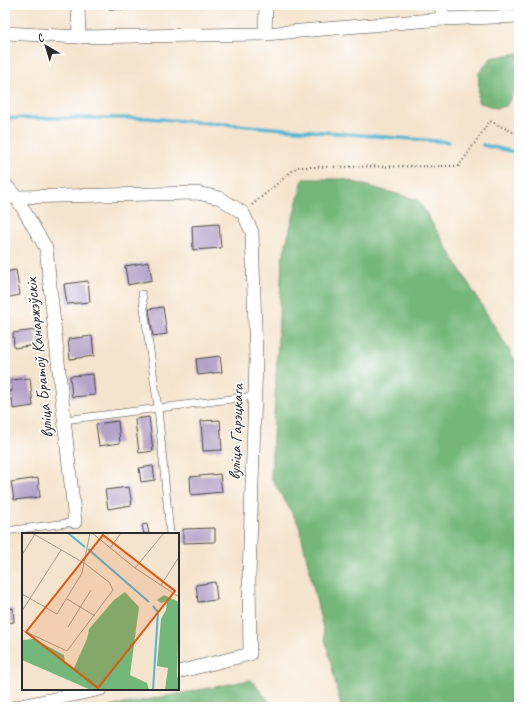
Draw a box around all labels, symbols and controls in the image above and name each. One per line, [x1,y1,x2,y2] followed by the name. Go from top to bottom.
[26,26,66,66] north arrow
[33,30,48,45] text: С
[20,276,58,439] street label: вуліца Братоў Канаржэўскіх
[224,383,248,480] street label: вуліца Гарэцкага
[22,533,179,690] inset map

